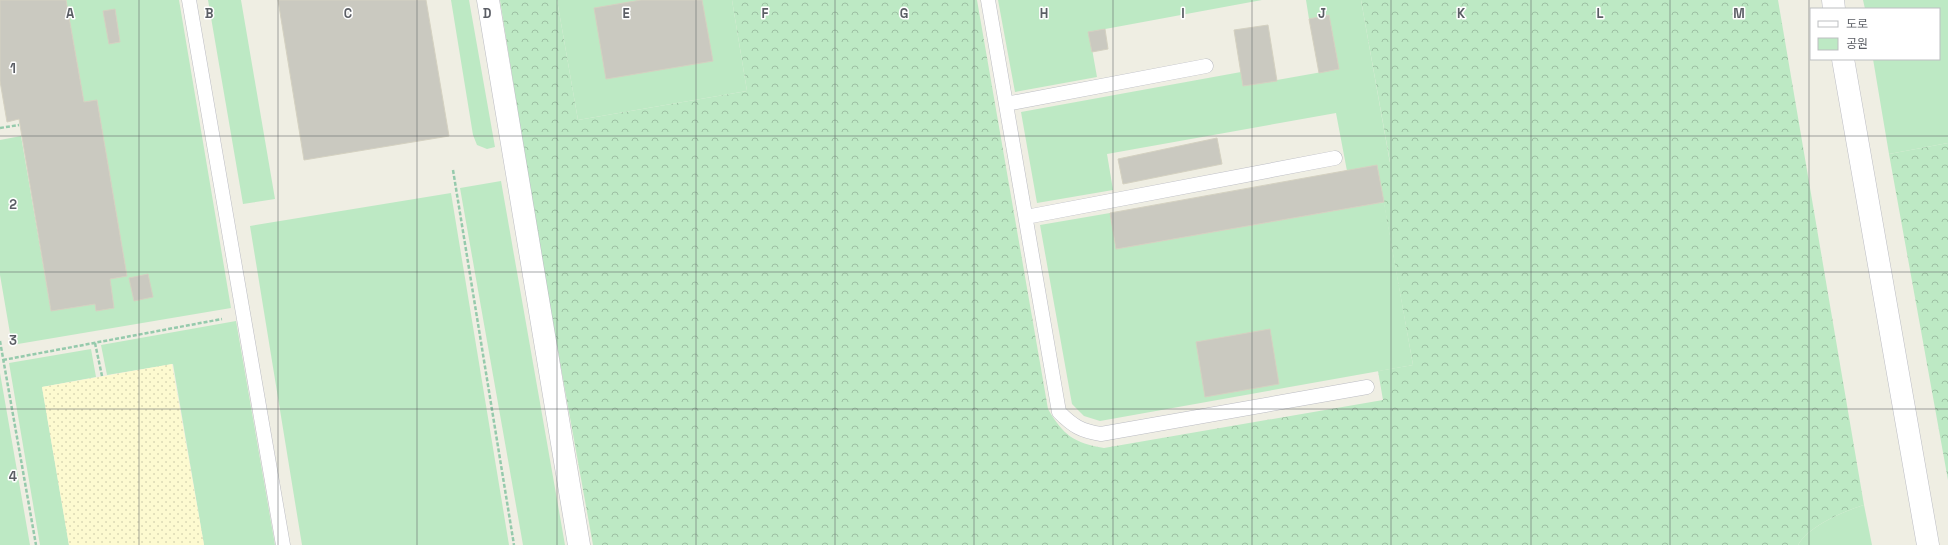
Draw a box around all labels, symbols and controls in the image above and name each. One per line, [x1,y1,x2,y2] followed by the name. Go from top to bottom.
[66,5,75,22] text: A
[205,5,214,22] text: B
[344,5,352,22] text: C
[483,5,492,22] text: D
[622,5,630,22] text: E
[762,5,769,22] text: F
[900,5,908,22] text: G
[1040,5,1048,22] text: H
[1181,5,1185,22] text: I
[1318,5,1326,22] text: J
[1457,5,1466,22] text: K
[1596,5,1604,22] text: L
[1733,5,1745,22] text: M
[1810,8,1940,60] legend
[1846,16,1868,32] text: 도로
[1846,36,1868,52] text: 공원
[10,60,16,77] text: 1
[9,196,17,213] text: 2
[9,332,17,349] text: 3
[9,468,17,485] text: 4

